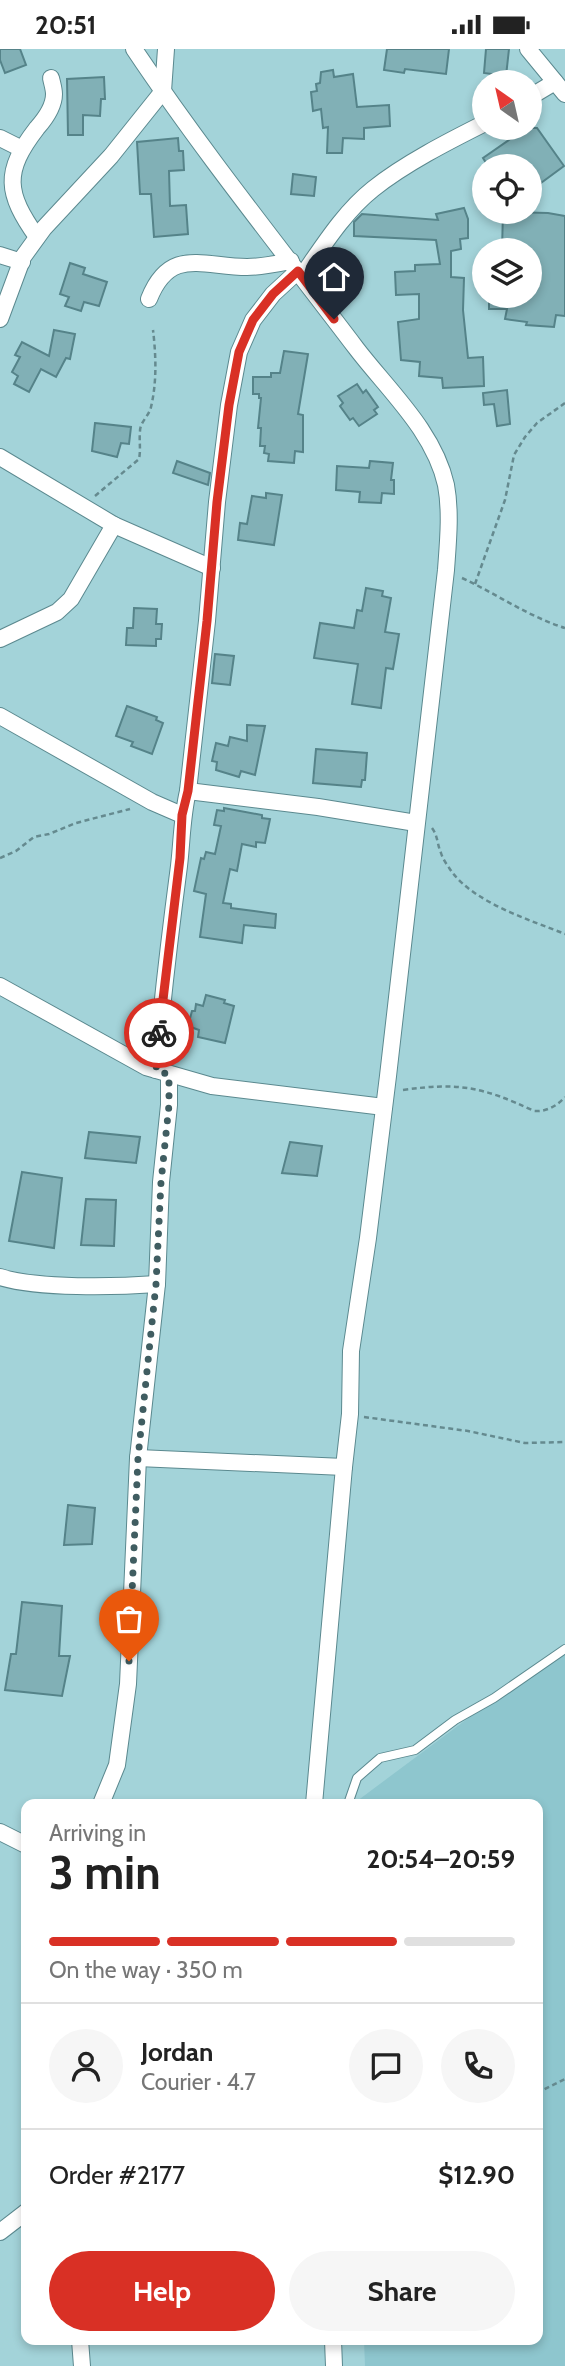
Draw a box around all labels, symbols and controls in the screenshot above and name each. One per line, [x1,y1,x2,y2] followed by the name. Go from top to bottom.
[35,9,96,41] text: 20:51
[472,70,542,140] north arrow
[472,70,542,308] map controls
[472,154,542,224] button: locate
[472,238,542,308] button: layers
[304,247,364,319] pin
[315,258,353,296] icon: home
[124,998,194,1068] courier
[140,1014,178,1052] icon: bike
[99,1589,159,1661] pin
[110,1600,148,1638] icon: bag
[49,1819,146,1847] text: Arriving in
[366,1843,515,1875] text: 20:54–20:59
[49,1845,161,1901] text: 3 min
[49,1956,243,1984] text: On the way · 350 m
[49,2029,123,2103] button: person
[349,2029,423,2103] button: chat
[441,2029,515,2103] button: phone
[141,2036,213,2068] text: Jordan
[141,2068,256,2096] text: Courier · 4.7
[49,2159,185,2191] text: Order #2177
[438,2159,515,2191] text: $12.90
[49,2251,275,2331] button: Help
[289,2251,515,2331] button: Share

